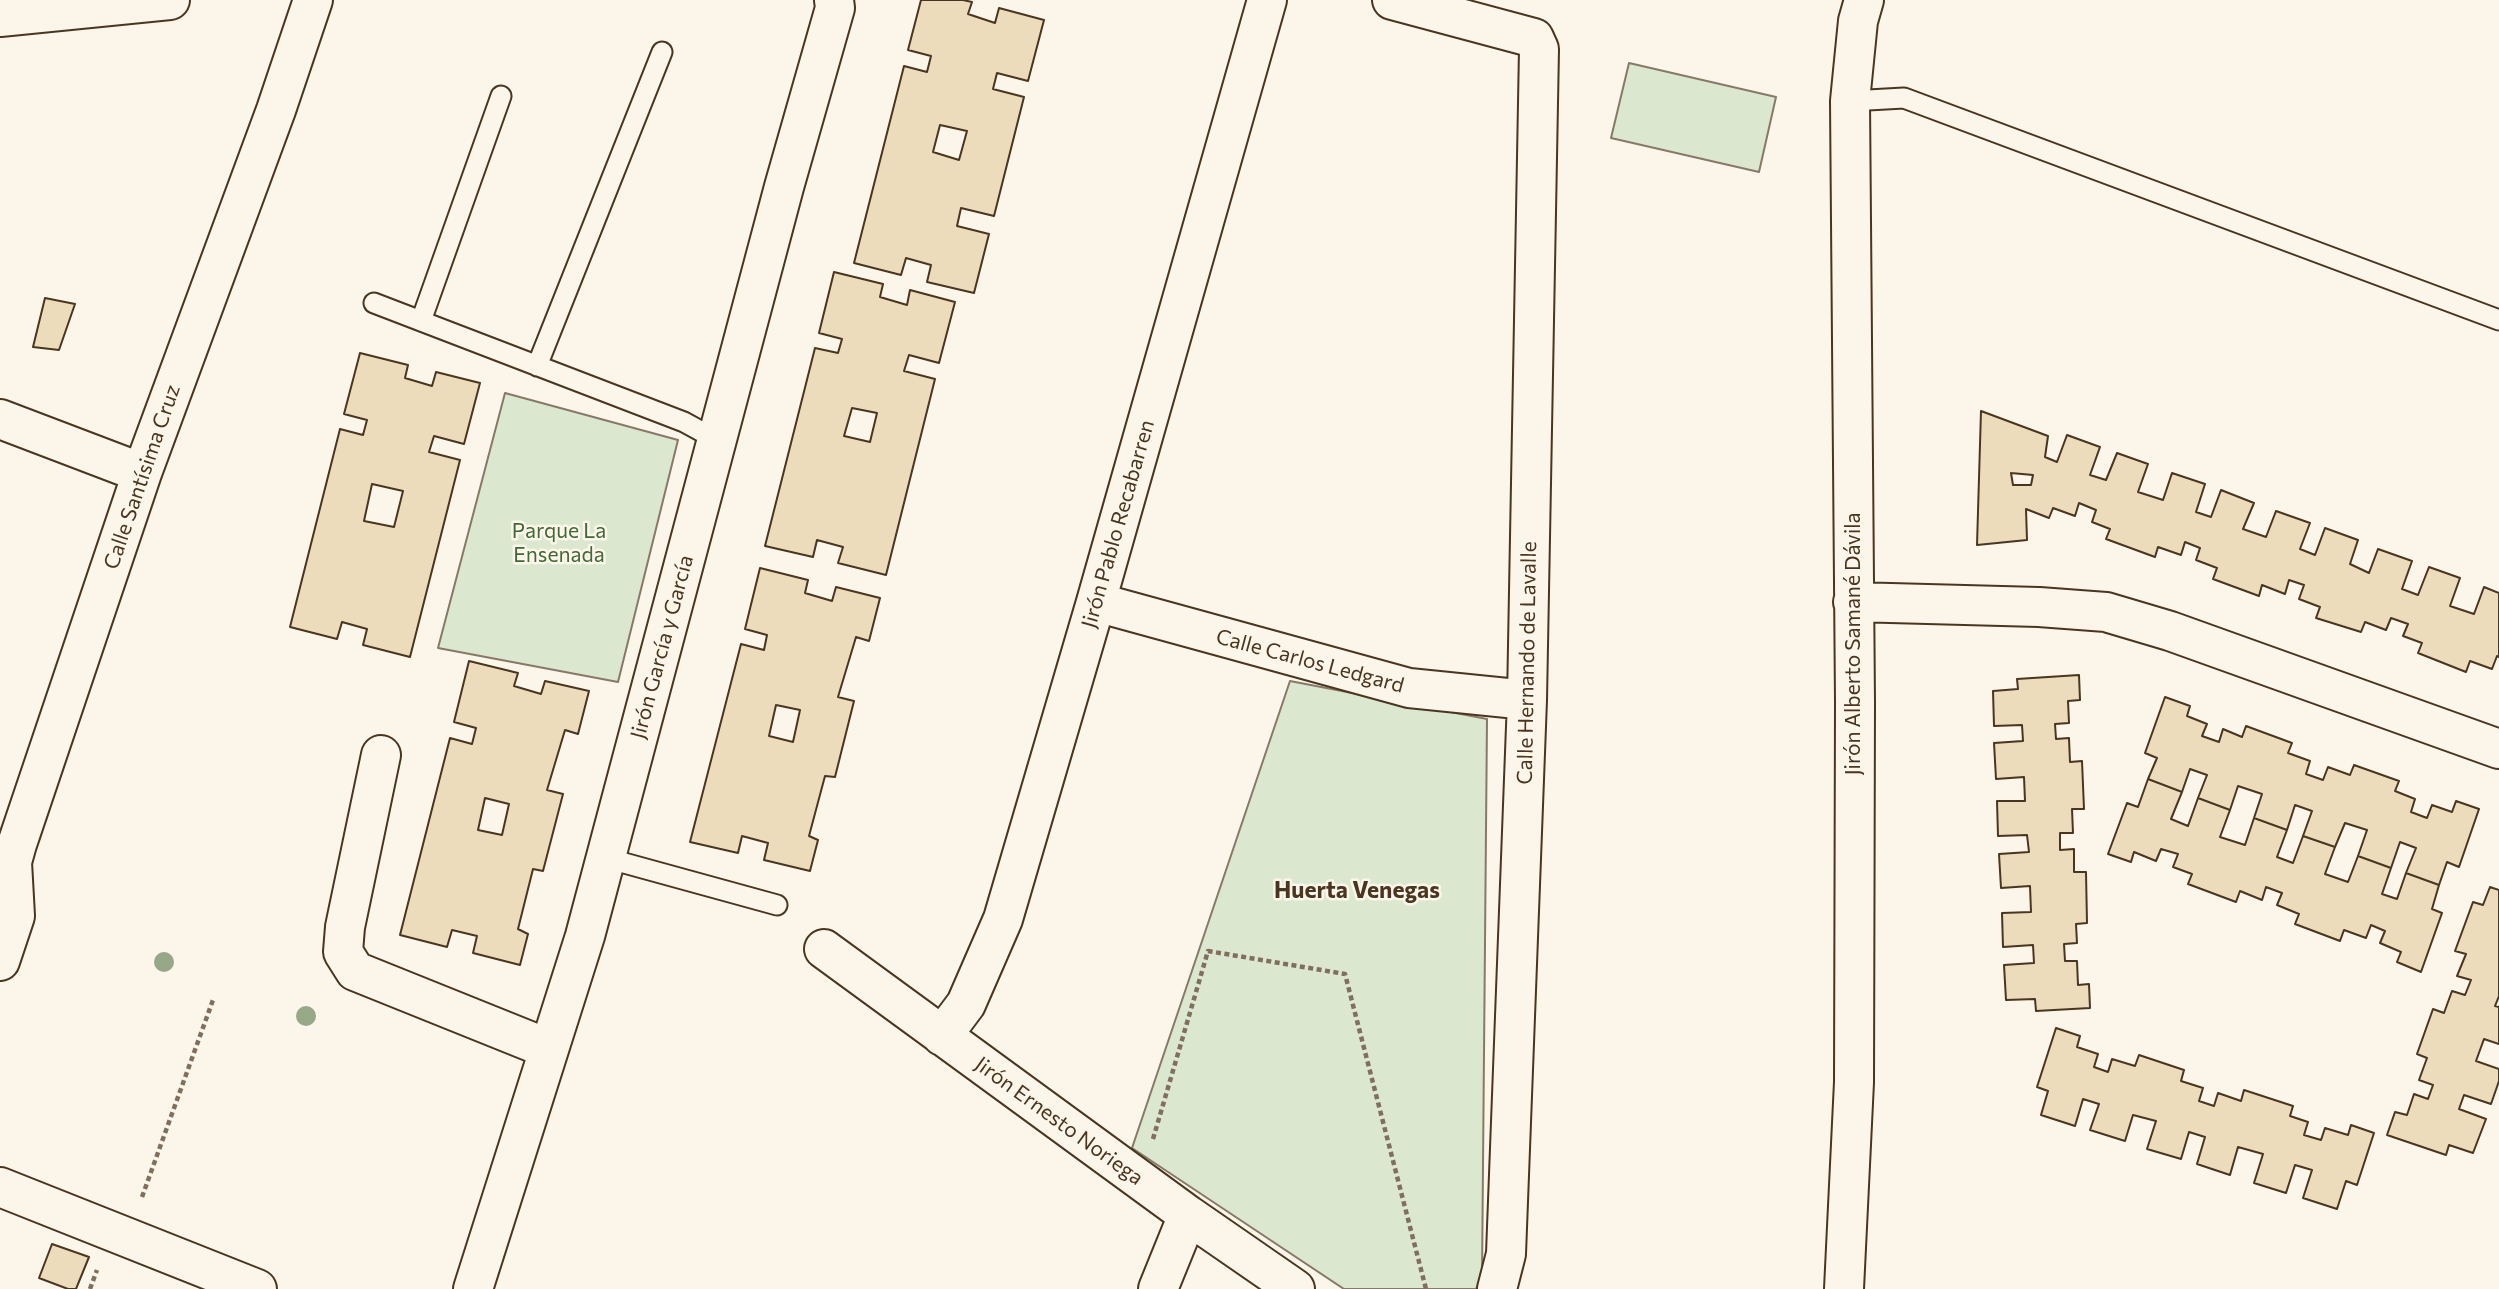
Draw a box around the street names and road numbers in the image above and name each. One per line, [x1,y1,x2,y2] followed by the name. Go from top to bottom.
[99,381,185,573] street label: Calle Santísima Cruz
[1076,417,1160,631] street label: Jirón Pablo Recabarren
[1840,512,1866,776] street label: Jirón Alberto Samané Dávila
[1512,541,1542,785] street label: Calle Hernando de Lavalle
[625,552,699,742] street label: Jirón García y García
[1213,624,1407,698] street label: Calle Carlos Ledgard
[970,1051,1148,1191] street label: Jirón Ernesto Noriega

